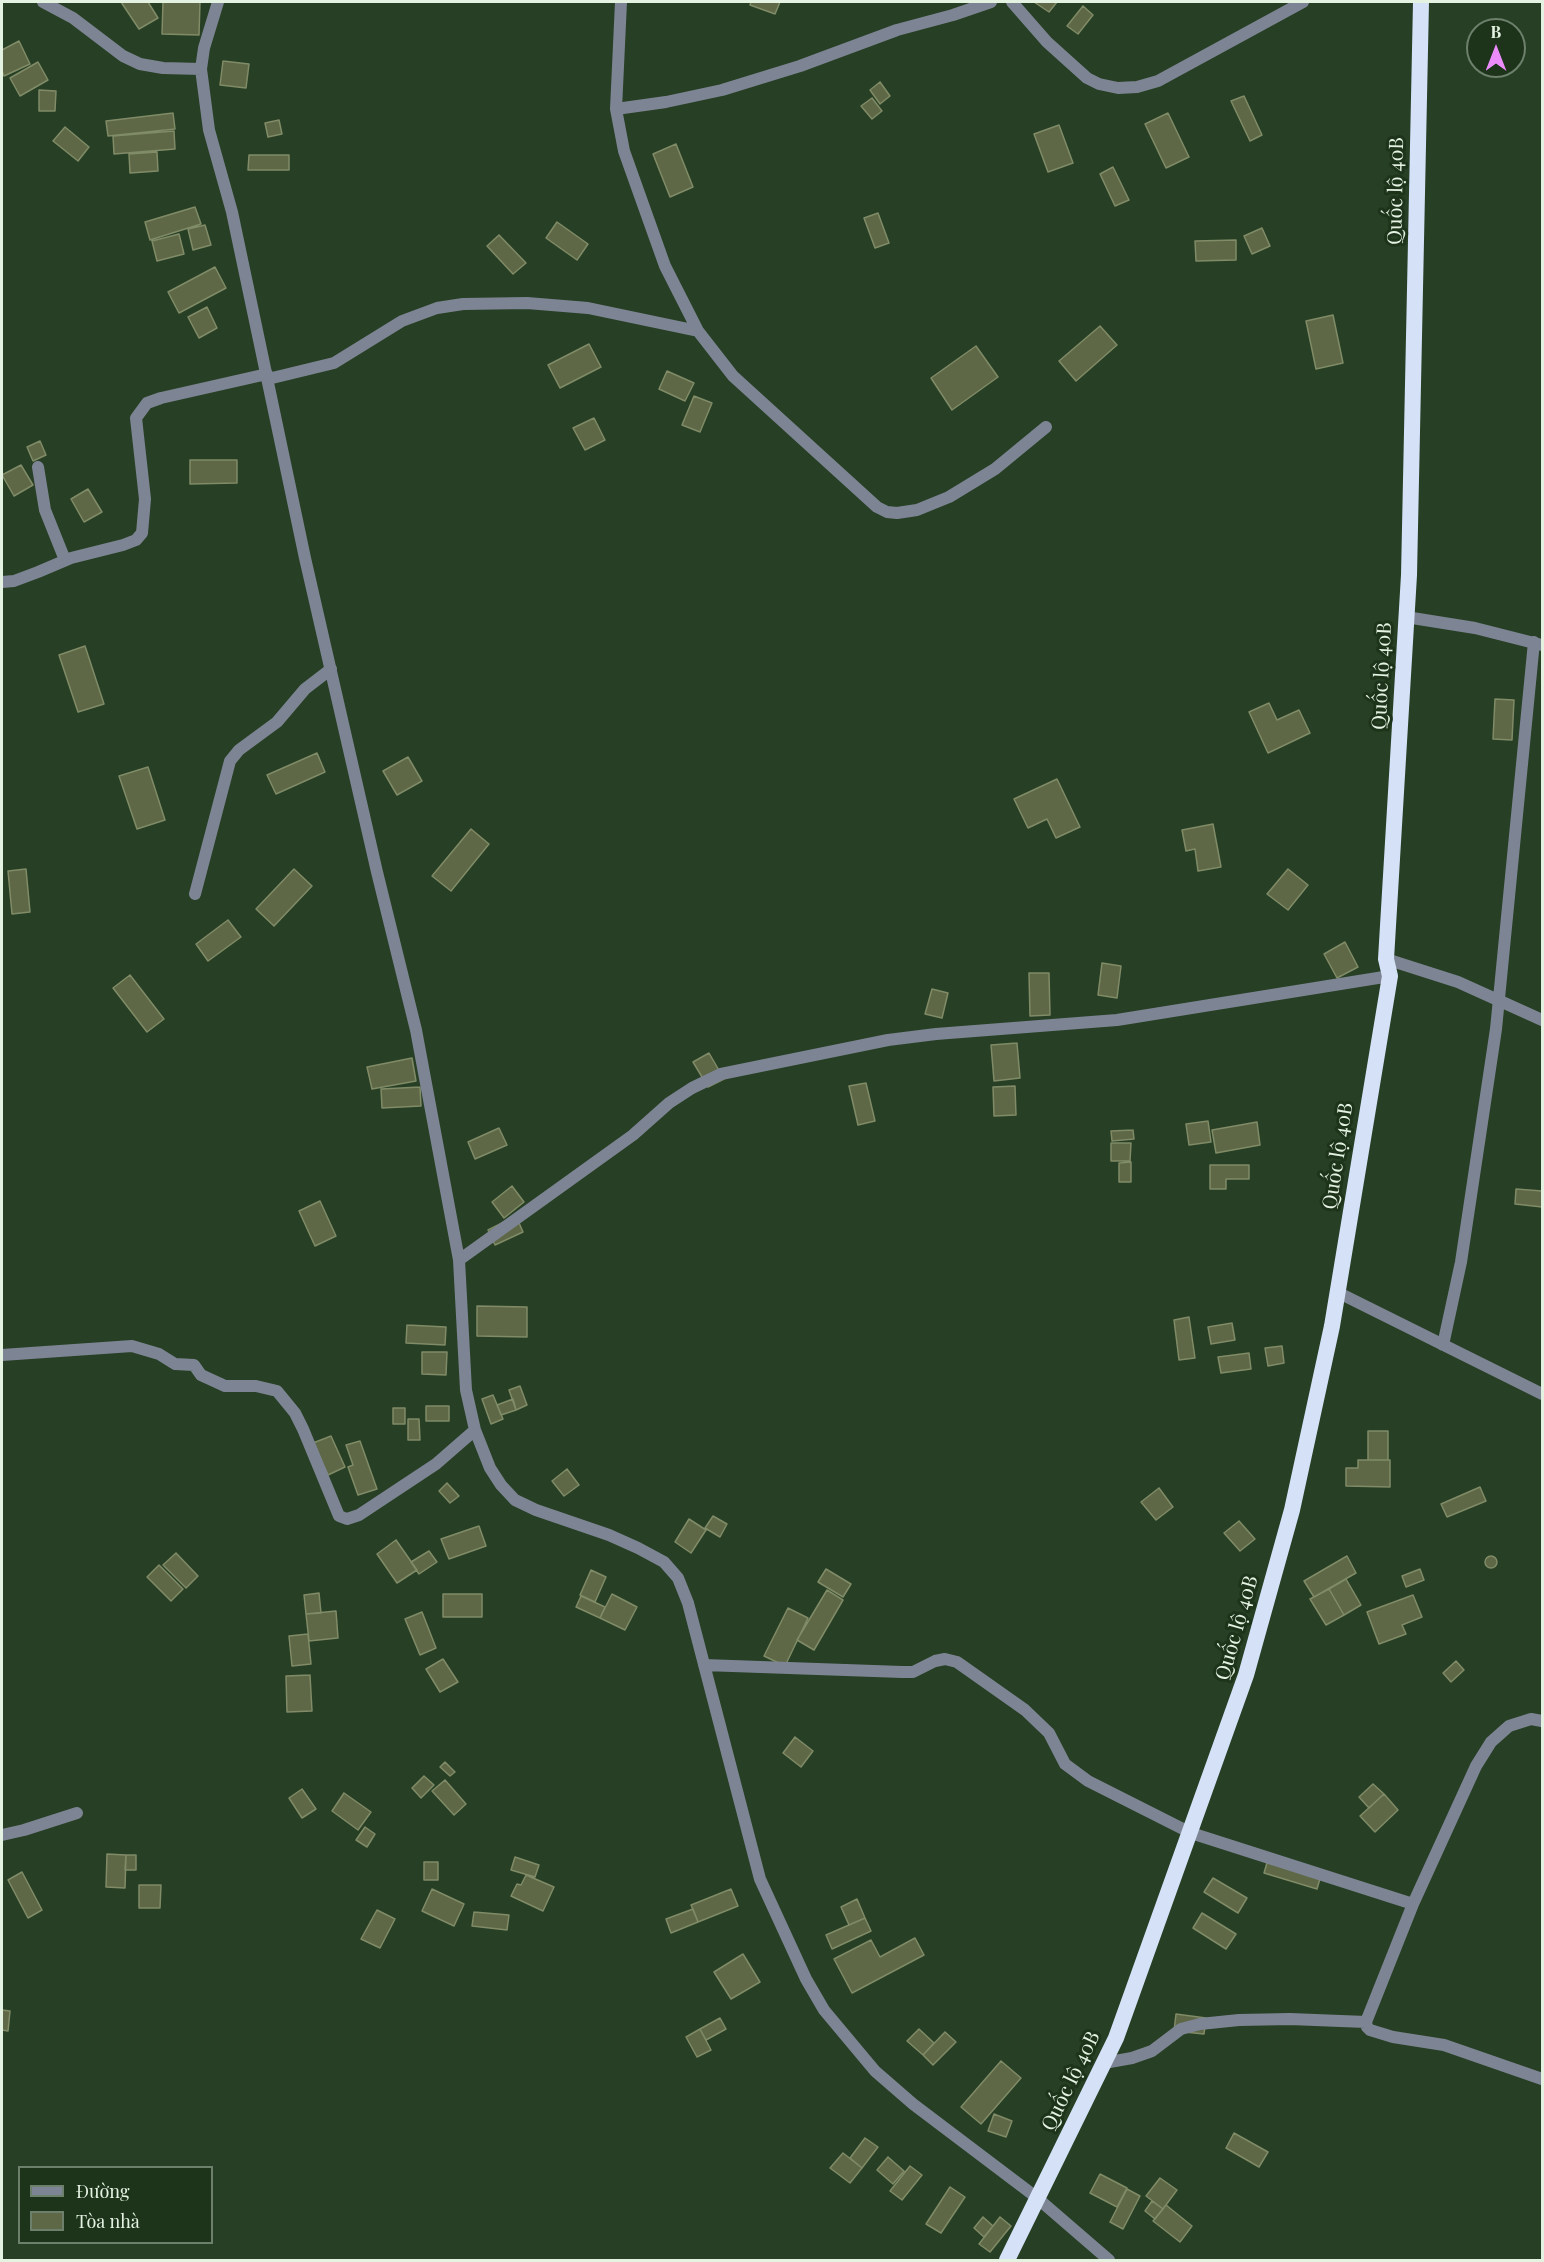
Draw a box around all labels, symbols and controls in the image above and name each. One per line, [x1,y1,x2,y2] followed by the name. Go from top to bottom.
[1466,18,1526,78] north arrow
[1491,21,1501,42] text: B
[1383,137,1409,245] street label: Quốc lộ 40B
[1367,621,1397,731] street label: Quốc lộ 40B
[1318,1101,1358,1211] street label: Quốc lộ 40B
[1211,1573,1263,1683] street label: Quốc lộ 40B
[1037,2027,1105,2135] street label: Quốc lộ 40B
[18,2166,213,2244] legend
[76,2179,129,2203] text: Đường
[76,2209,140,2233] text: Tòa nhà

